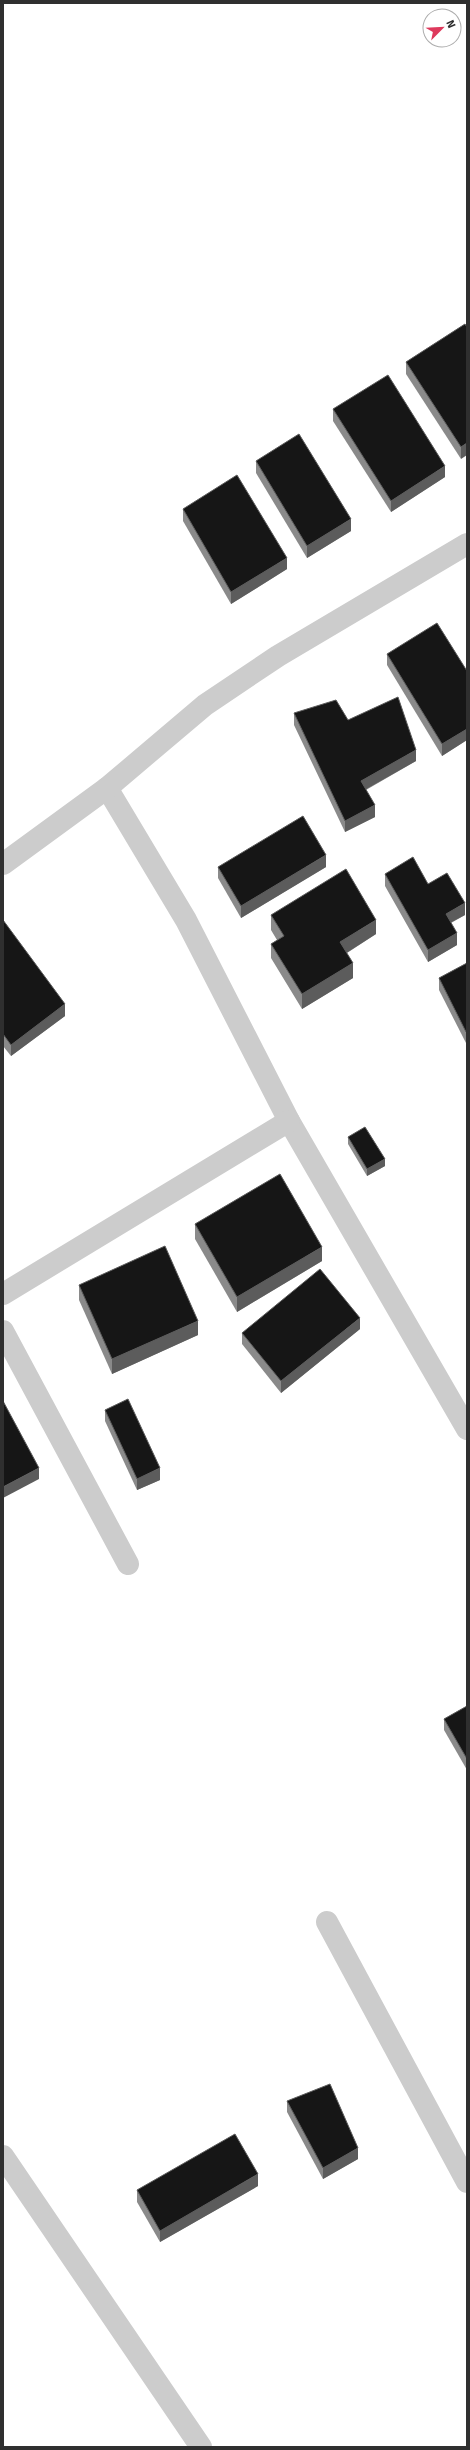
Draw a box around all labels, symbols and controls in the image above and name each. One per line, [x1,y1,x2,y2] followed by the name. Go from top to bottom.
[422,8,462,48] north arrow
[443,18,458,30] text: N

